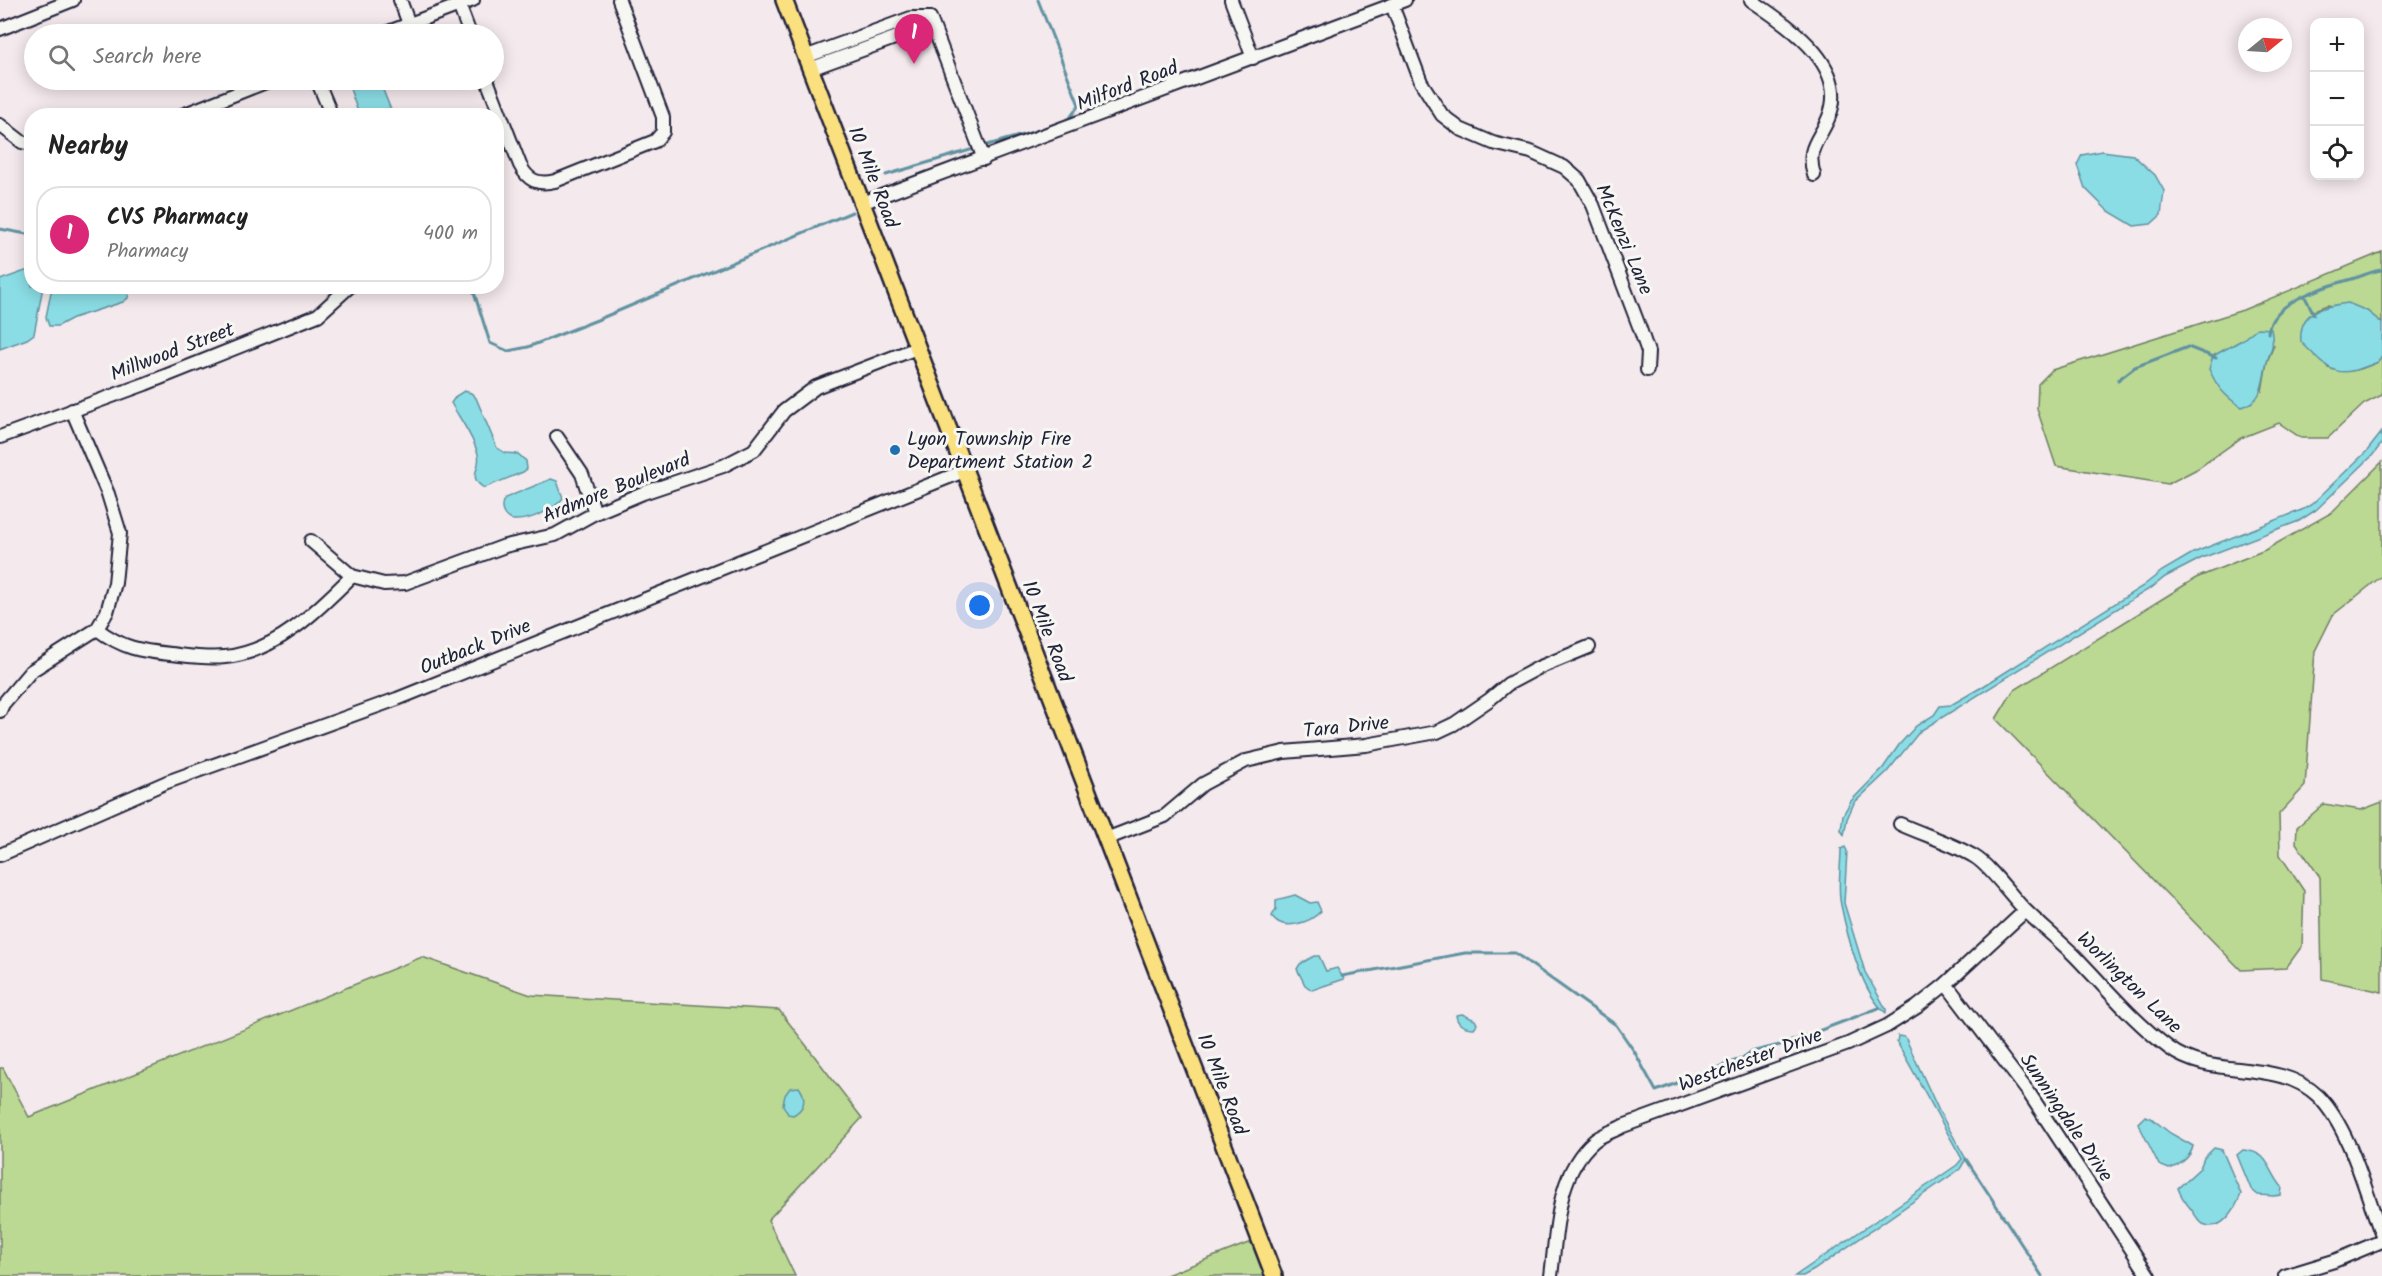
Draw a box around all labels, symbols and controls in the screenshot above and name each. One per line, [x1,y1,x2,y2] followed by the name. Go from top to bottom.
[894,14,934,64] pin: 1
[2238,18,2292,72] north arrow
[2310,18,2364,180] map controls
[2310,18,2364,72] button: +
[24,24,504,90] search box
[93,40,201,75] text: Search here
[45,41,78,74] icon: search
[1072,52,1184,121] street label: Milford Road
[2310,72,2364,126] button: −
[838,122,907,234] street label: 10 Mile Road
[48,126,128,168] text: Nearby
[2310,126,2364,180] button: locate
[1585,179,1661,300] street label: McKenzi Lane
[107,201,248,236] text: CVS Pharmacy
[66,218,73,250] text: 1
[423,218,478,250] text: 400 m
[107,236,188,268] text: Pharmacy
[106,314,240,391] street label: Millwood Street
[907,424,1093,479] place label: Lyon Township Fire Department Station 2
[888,443,902,457] marker: Lyon Township Fire Department Station 2
[538,444,697,533] street label: Ardmore Boulevard
[1012,576,1081,688] street label: 10 Mile Road
[965,591,994,620] your location
[415,611,536,685] street label: Outback Drive
[1302,708,1391,748] street label: Tara Drive
[2068,924,2189,1042] street label: Worlington Lane
[1674,1020,1827,1102] street label: Westchester Drive
[1187,1029,1256,1141] street label: 10 Mile Road
[2010,1047,2120,1189] street label: Sunningdale Drive

